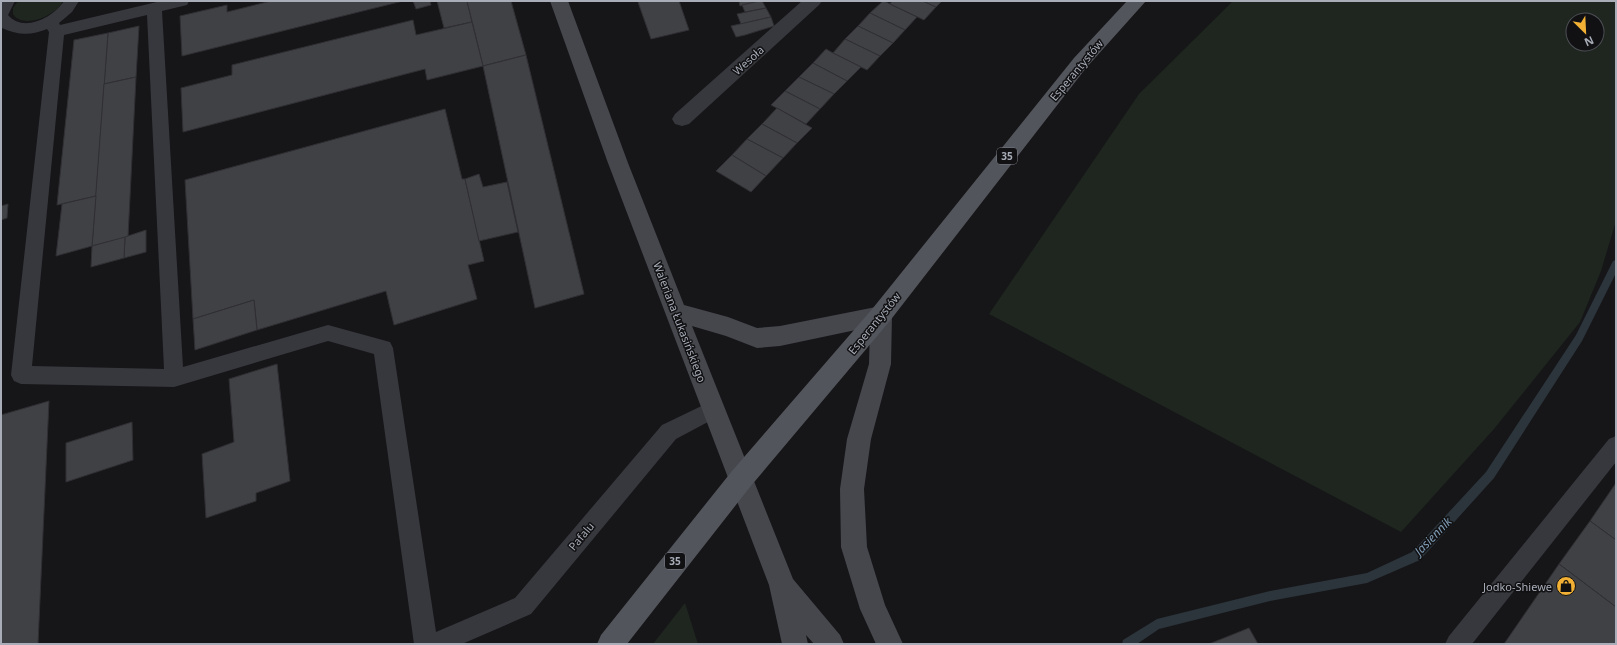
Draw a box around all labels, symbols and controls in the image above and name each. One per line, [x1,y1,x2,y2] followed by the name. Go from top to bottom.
[1565,12,1605,52] north arrow
[1582,33,1596,50] text: N
[1046,36,1106,104] street label: Esperantystów
[729,42,767,78] street label: Wesoła
[997,148,1017,164] road number: 35
[650,260,710,385] street label: Waleriana Łukasińskiego
[844,289,904,357] street label: Esperantystów
[1409,512,1456,560] water label: Jasiennik
[565,519,597,553] street label: Pafalu
[665,553,685,569] road number: 35
[1555,575,1577,597] shop icon: Jodko-Shiewe
[1482,579,1552,594] place label: Jodko-Shiewe

